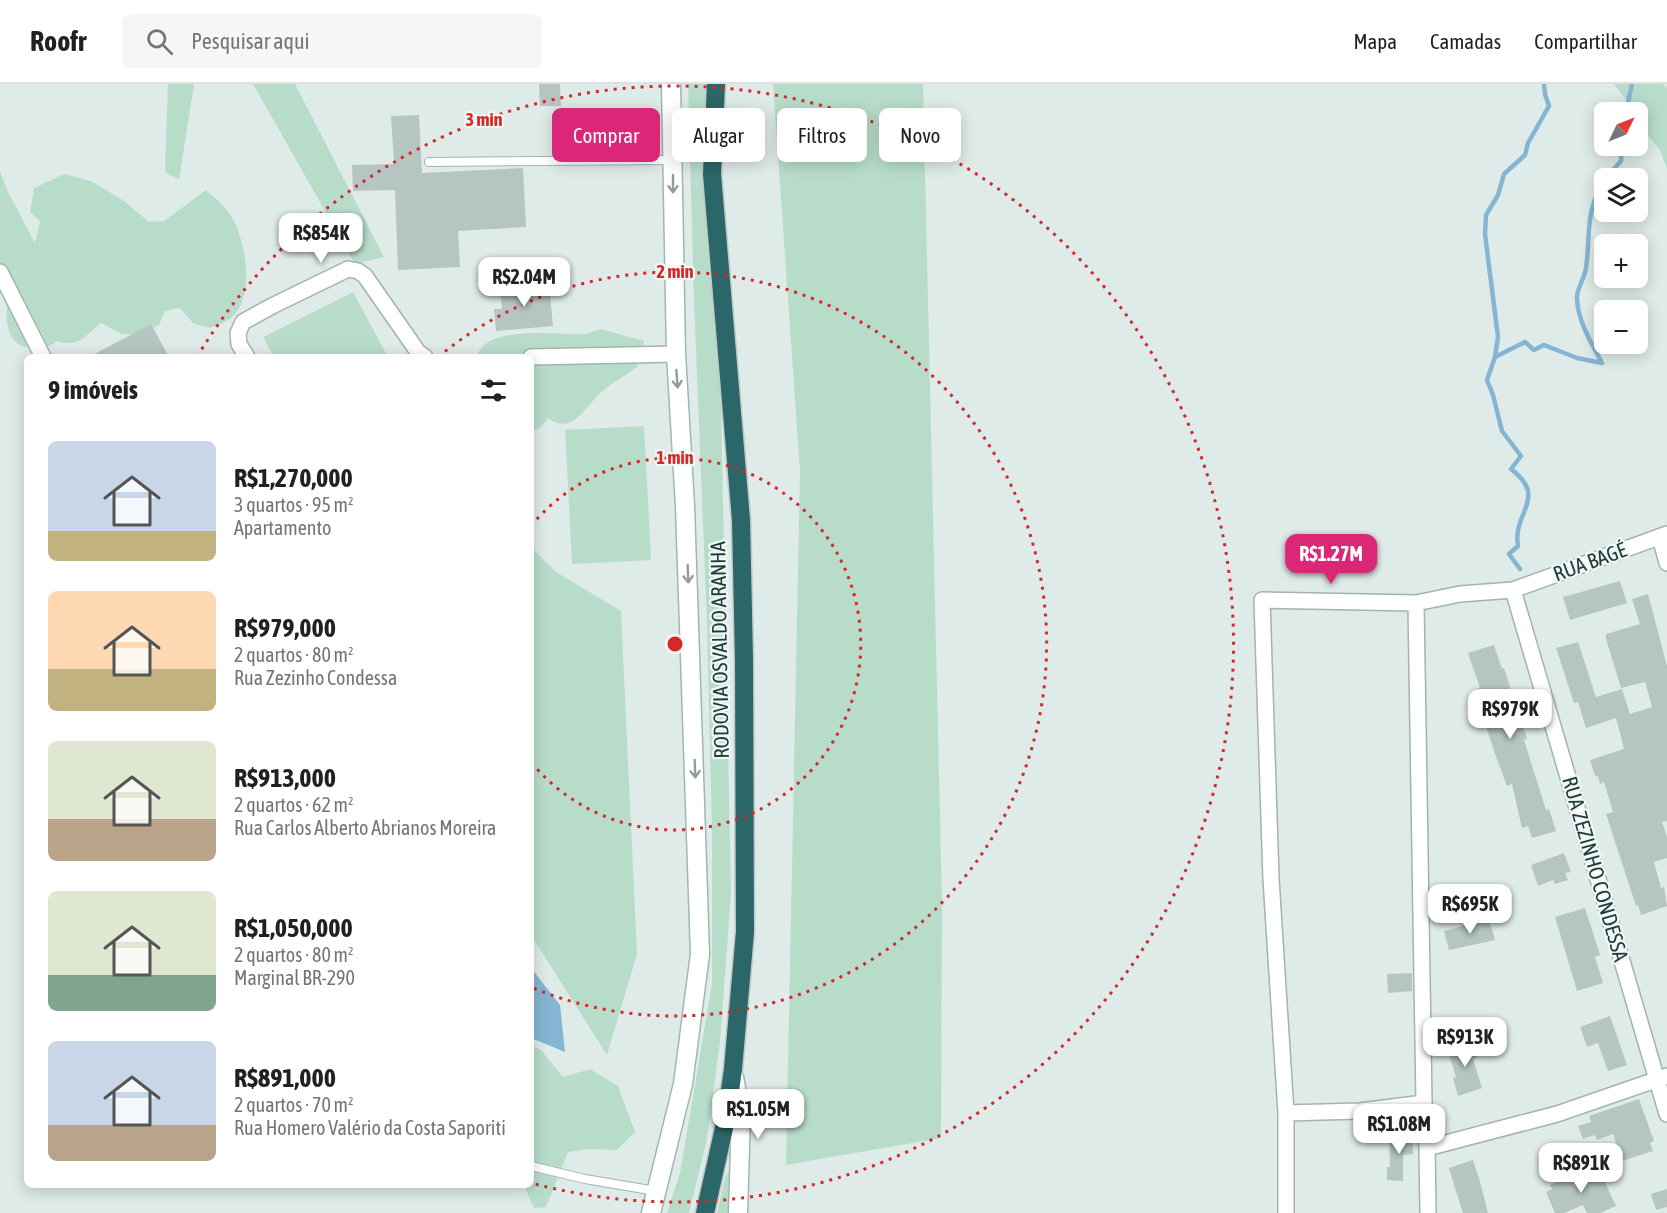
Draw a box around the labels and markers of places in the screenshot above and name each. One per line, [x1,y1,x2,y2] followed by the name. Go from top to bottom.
[272,213,370,264] pin: R$854K
[469,257,579,308] pin: R$2.04M
[1276,534,1386,585] pin: R$1.27M
[665,634,685,654] centre of rings
[1461,689,1559,740] pin: R$979K
[1421,884,1519,935] pin: R$695K
[1416,1017,1514,1068] pin: R$913K
[703,1089,813,1140] pin: R$1.05M
[1344,1104,1454,1155] pin: R$1.08M
[1532,1143,1630,1194] pin: R$891K

